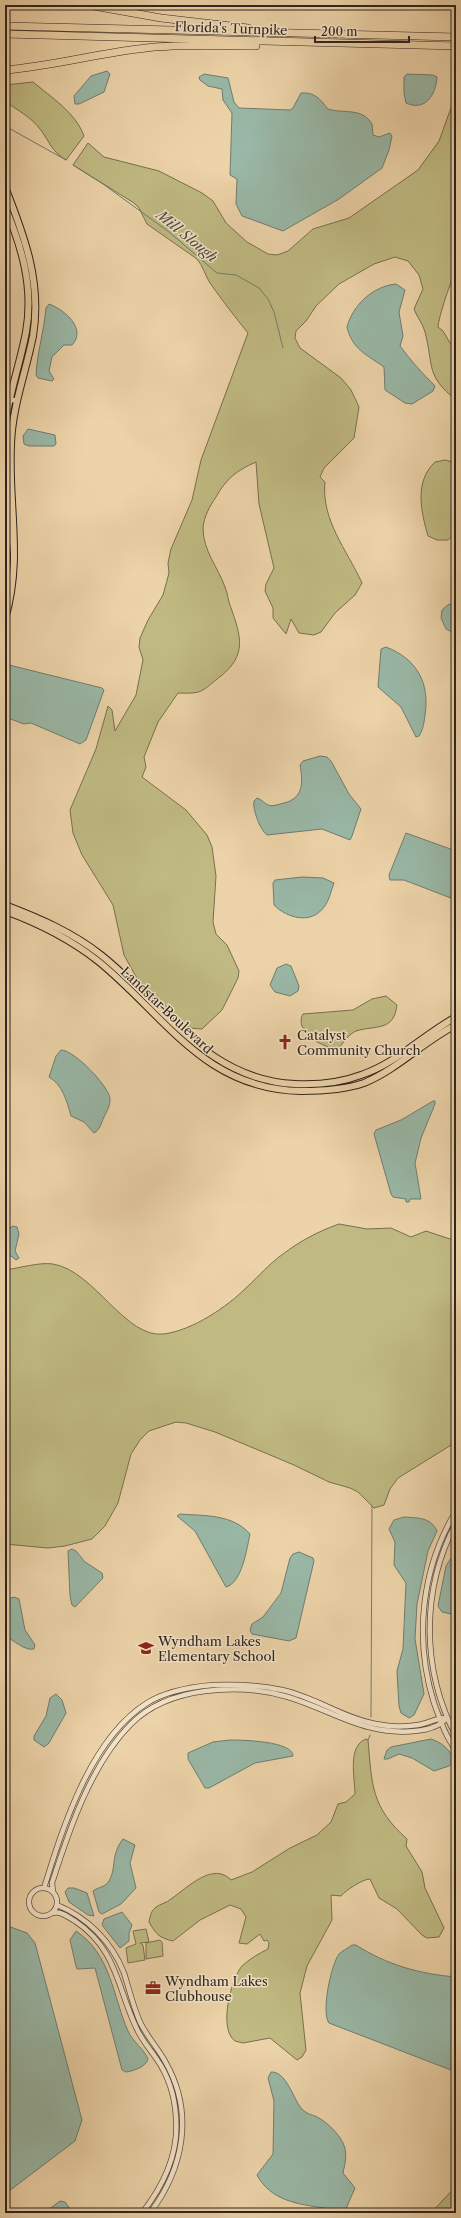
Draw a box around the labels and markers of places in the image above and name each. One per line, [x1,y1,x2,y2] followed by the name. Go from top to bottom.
[297,1027,421,1058] place label: Catalyst Community Church
[276,1033,294,1051] church icon: Catalyst Community Church
[157,1633,276,1664] place label: Wyndham Lakes Elementary School
[137,1639,155,1657] school or university icon: Wyndham Lakes Elementary School
[164,1973,268,2004] place label: Wyndham Lakes Clubhouse
[144,1979,162,1997] office icon: Wyndham Lakes Clubhouse

